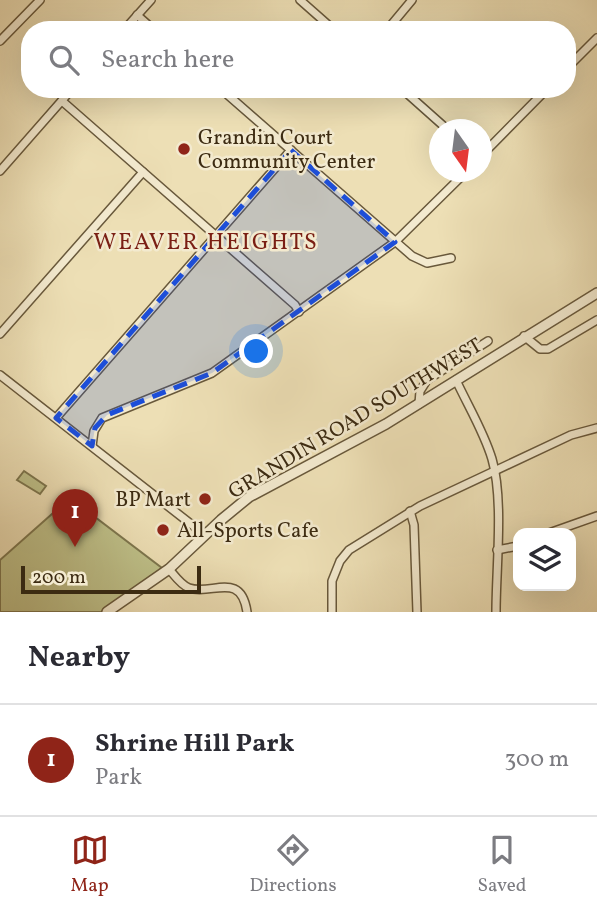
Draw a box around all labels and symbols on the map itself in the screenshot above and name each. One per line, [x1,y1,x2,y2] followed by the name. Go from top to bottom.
[429,119,492,182] north arrow
[198,124,375,177] place label: Grandin Court Community Center
[176,141,192,157] marker: Grandin Court Community Center
[93,227,319,259] district label: WEAVER HEIGHTS
[223,332,488,507] street label: GRANDIN ROAD SOUTHWEST
[239,334,273,368] your location
[115,486,191,515] place label: BP Mart
[52,489,98,547] pin: 1
[197,491,213,507] marker: BP Mart
[177,517,319,546] place label: All-Sports Cafe
[155,522,171,538] marker: All-Sports Cafe
[21,563,201,595] scale bar

